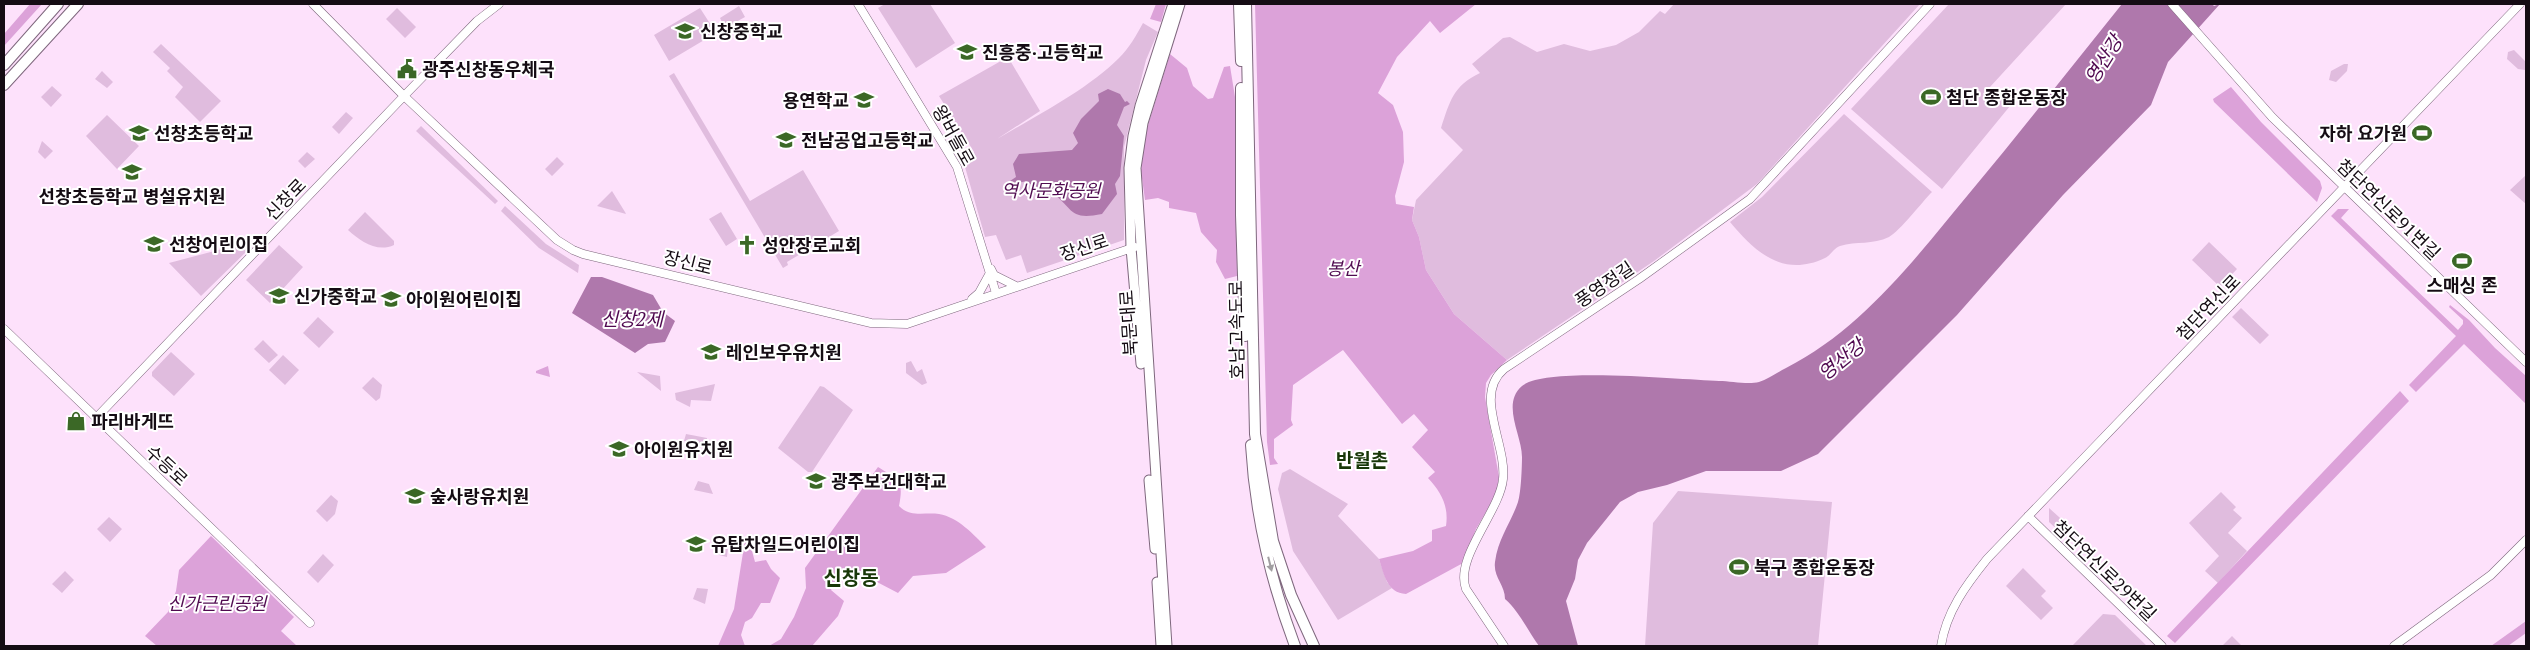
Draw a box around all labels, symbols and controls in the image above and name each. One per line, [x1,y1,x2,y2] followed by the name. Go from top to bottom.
[700,19,783,43] place label: 신창중학교
[674,20,696,42] school or university icon: 신창중학교
[2079,28,2129,88] water label: 영산강
[982,40,1103,64] place label: 진흥중·고등학교
[956,41,978,63] school or university icon: 진흥중·고등학교
[422,57,554,81] place label: 광주신창동우체국
[396,58,418,80] public building icon: 광주신창동우체국
[1946,85,2067,109] place label: 첨단 종합운동장
[1920,86,1942,108] sports icon: 첨단 종합운동장
[783,88,849,112] place label: 용연학교
[853,89,875,111] school or university icon: 용연학교
[927,100,981,170] street label: 왕버들로
[154,121,253,145] place label: 선창초등학교
[2319,121,2407,145] place label: 자하 요가원
[128,122,150,144] school or university icon: 선창초등학교
[2411,122,2433,144] sports icon: 자하 요가원
[801,128,933,152] place label: 전남공업고등학교
[775,129,797,151] school or university icon: 전남공업고등학교
[2332,153,2446,265] street label: 첨단연신로91번길
[121,161,143,183] school or university icon: 선창초등학교 병설유치원
[259,173,311,225] street label: 신창로
[1001,178,1102,202] park label: 역사문화공원
[38,184,226,208] place label: 선창초등학교 병설유치원
[1057,228,1111,266] street label: 장신로
[169,232,268,256] place label: 선창어린이집
[143,233,165,255] school or university icon: 선창어린이집
[762,233,861,257] place label: 성안장로교회
[736,234,758,256] church icon: 성안장로교회
[661,244,715,280] street label: 장신로
[2451,250,2473,272] sports icon: 스매싱 존
[1326,256,1362,280] park label: 봉산
[1570,256,1638,312] street label: 풍영정길
[2171,269,2245,345] street label: 첨단연신로
[2426,273,2498,297] place label: 스매싱 존
[1223,280,1249,380] street label: 호남고속도로
[294,284,377,308] place label: 신가중학교
[268,285,290,307] school or university icon: 신가중학교
[406,287,522,311] place label: 아이원어린이집
[380,288,402,310] school or university icon: 아이원어린이집
[1114,289,1142,357] street label: 북문대로
[601,306,666,331] water label: 신창2제
[1813,331,1871,385] water label: 영산강
[726,340,842,364] place label: 레인보우유치원
[700,341,722,363] school or university icon: 레인보우유치원
[91,409,174,433] place label: 파리바게뜨
[65,410,87,432] shop icon: 파리바게뜨
[634,437,733,461] place label: 아이원유치원
[608,438,630,460] school or university icon: 아이원유치원
[141,439,193,491] street label: 수등로
[1336,447,1388,472] district label: 반월촌
[831,469,947,493] place label: 광주보건대학교
[805,470,827,492] school or university icon: 광주보건대학교
[430,484,529,508] place label: 숲사랑유치원
[404,485,426,507] school or university icon: 숲사랑유치원
[2048,514,2162,626] street label: 첨단연신로29번길
[711,532,860,556] place label: 유탑차일드어린이집
[685,533,707,555] school or university icon: 유탑차일드어린이집
[1754,555,1875,579] place label: 북구 종합운동장
[1728,556,1750,578] sports icon: 북구 종합운동장
[1266,557,1274,572] one-way arrow
[823,564,879,591] district label: 신창동
[167,591,268,615] park label: 신가근린공원

